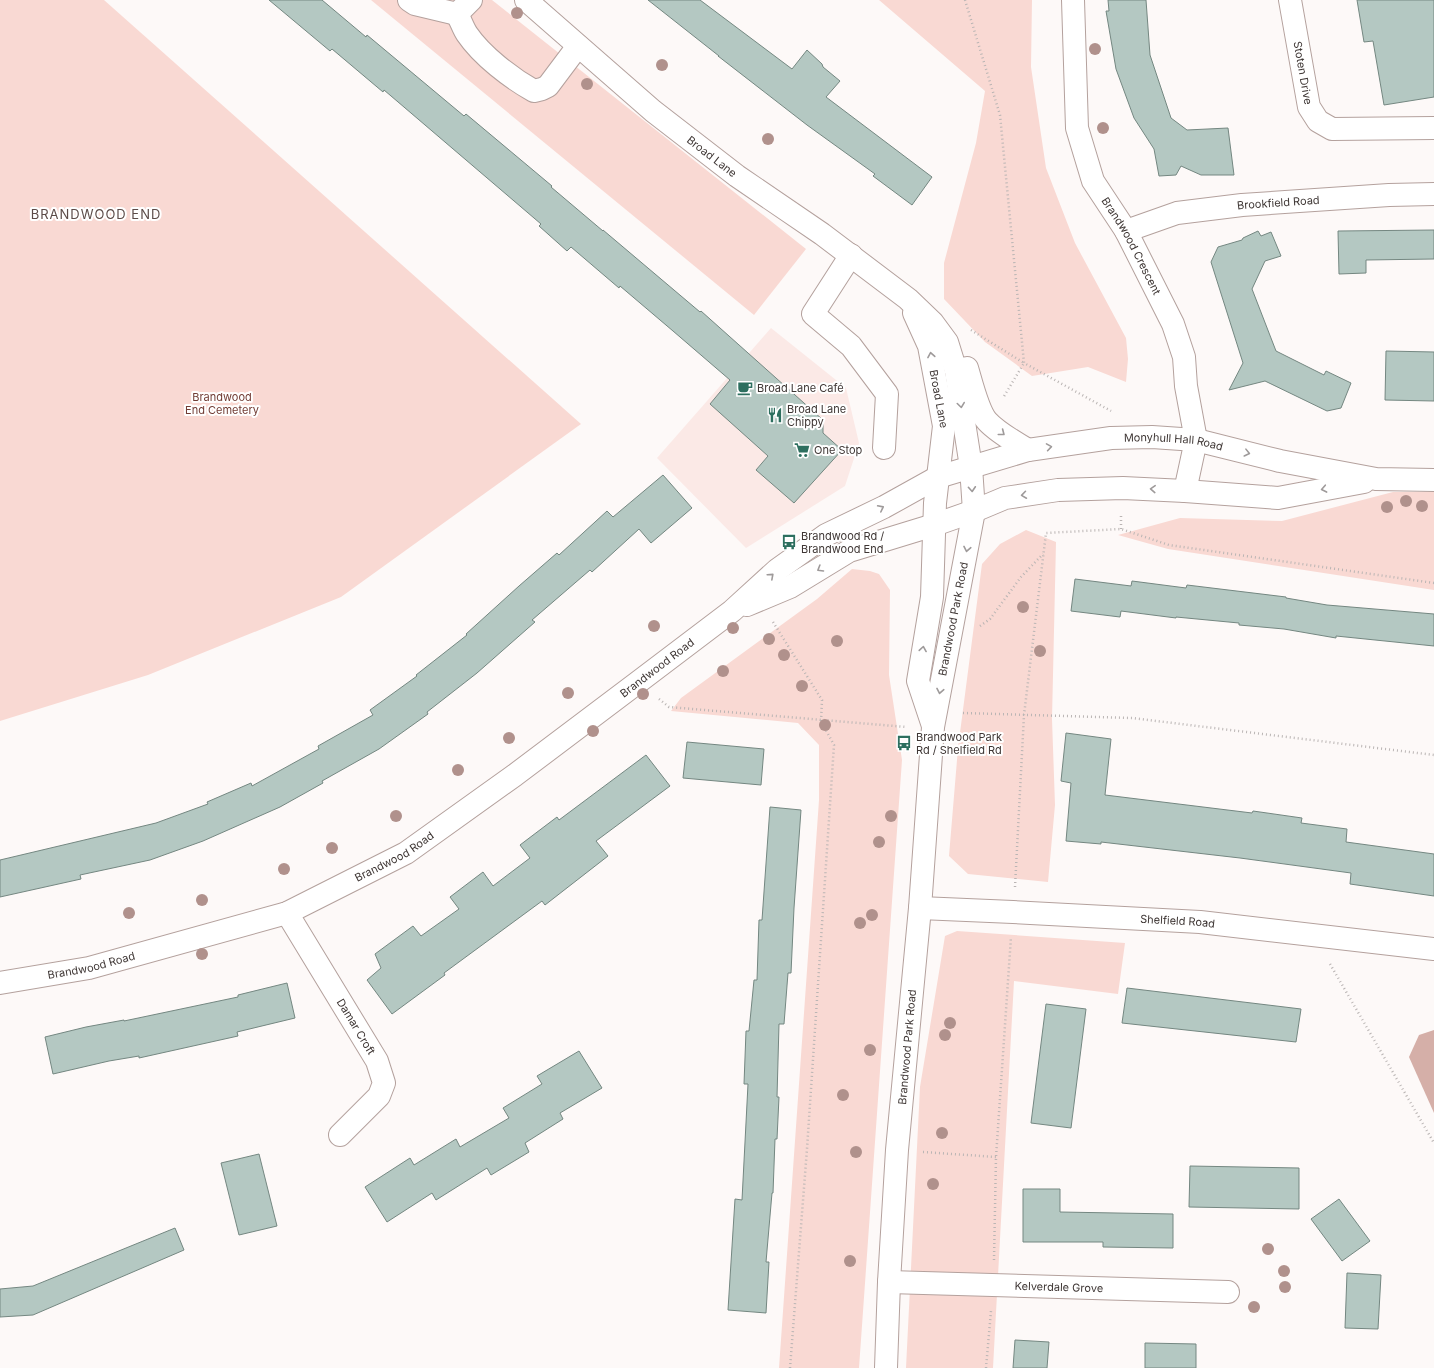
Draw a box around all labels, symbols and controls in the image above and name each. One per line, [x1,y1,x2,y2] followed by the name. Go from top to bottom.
[1290,40,1315,106] street label: Stoten Drive
[684,133,739,180] street label: Broad Lane
[1236,193,1320,213] street label: Brookfield Road
[1099,194,1164,297] street label: Brandwood Crescent
[31,206,161,222] district label: BRANDWOOD END
[927,352,936,359] one-way arrow
[927,368,951,429] street label: Broad Lane
[736,379,754,397] cafe icon: Broad Lane Café
[757,381,844,395] place label: Broad Lane Café
[185,390,259,417] park label: Brandwood End Cemetery
[787,402,846,429] place label: Broad Lane Chippy
[956,402,965,408] one-way arrow
[766,406,784,424] restaurant icon: Broad Lane Chippy
[998,428,1005,435] one-way arrow
[1124,430,1225,454] street label: Monyhull Hall Road
[793,441,811,459] supermarket icon: One Stop
[814,443,863,457] place label: One Stop
[1046,443,1052,452] one-way arrow
[1243,448,1250,457] one-way arrow
[1321,484,1327,493] one-way arrow
[1150,485,1156,493] one-way arrow
[968,486,977,492] one-way arrow
[1021,490,1027,499] one-way arrow
[877,505,884,513] one-way arrow
[801,529,884,556] place label: Brandwood Rd / Brandwood End
[780,533,798,551] bus stop icon: Brandwood Rd / Brandwood End
[963,546,971,552] one-way arrow
[935,561,971,677] street label: Brandwood Park Road
[817,564,824,571] one-way arrow
[766,573,774,581] one-way arrow
[617,635,697,700] street label: Brandwood Road
[918,646,927,652] one-way arrow
[936,688,945,694] one-way arrow
[916,730,1002,757] place label: Brandwood Park Rd / Shelfield Rd
[895,734,913,752] bus stop icon: Brandwood Park Rd / Shelfield Rd
[352,828,437,885] street label: Brandwood Road
[1140,912,1216,931] street label: Shelfield Road
[47,949,137,982] street label: Brandwood Road
[895,989,919,1105] street label: Brandwood Park Road
[334,996,379,1058] street label: Damar Croft
[1014,1279,1103,1295] street label: Kelverdale Grove

